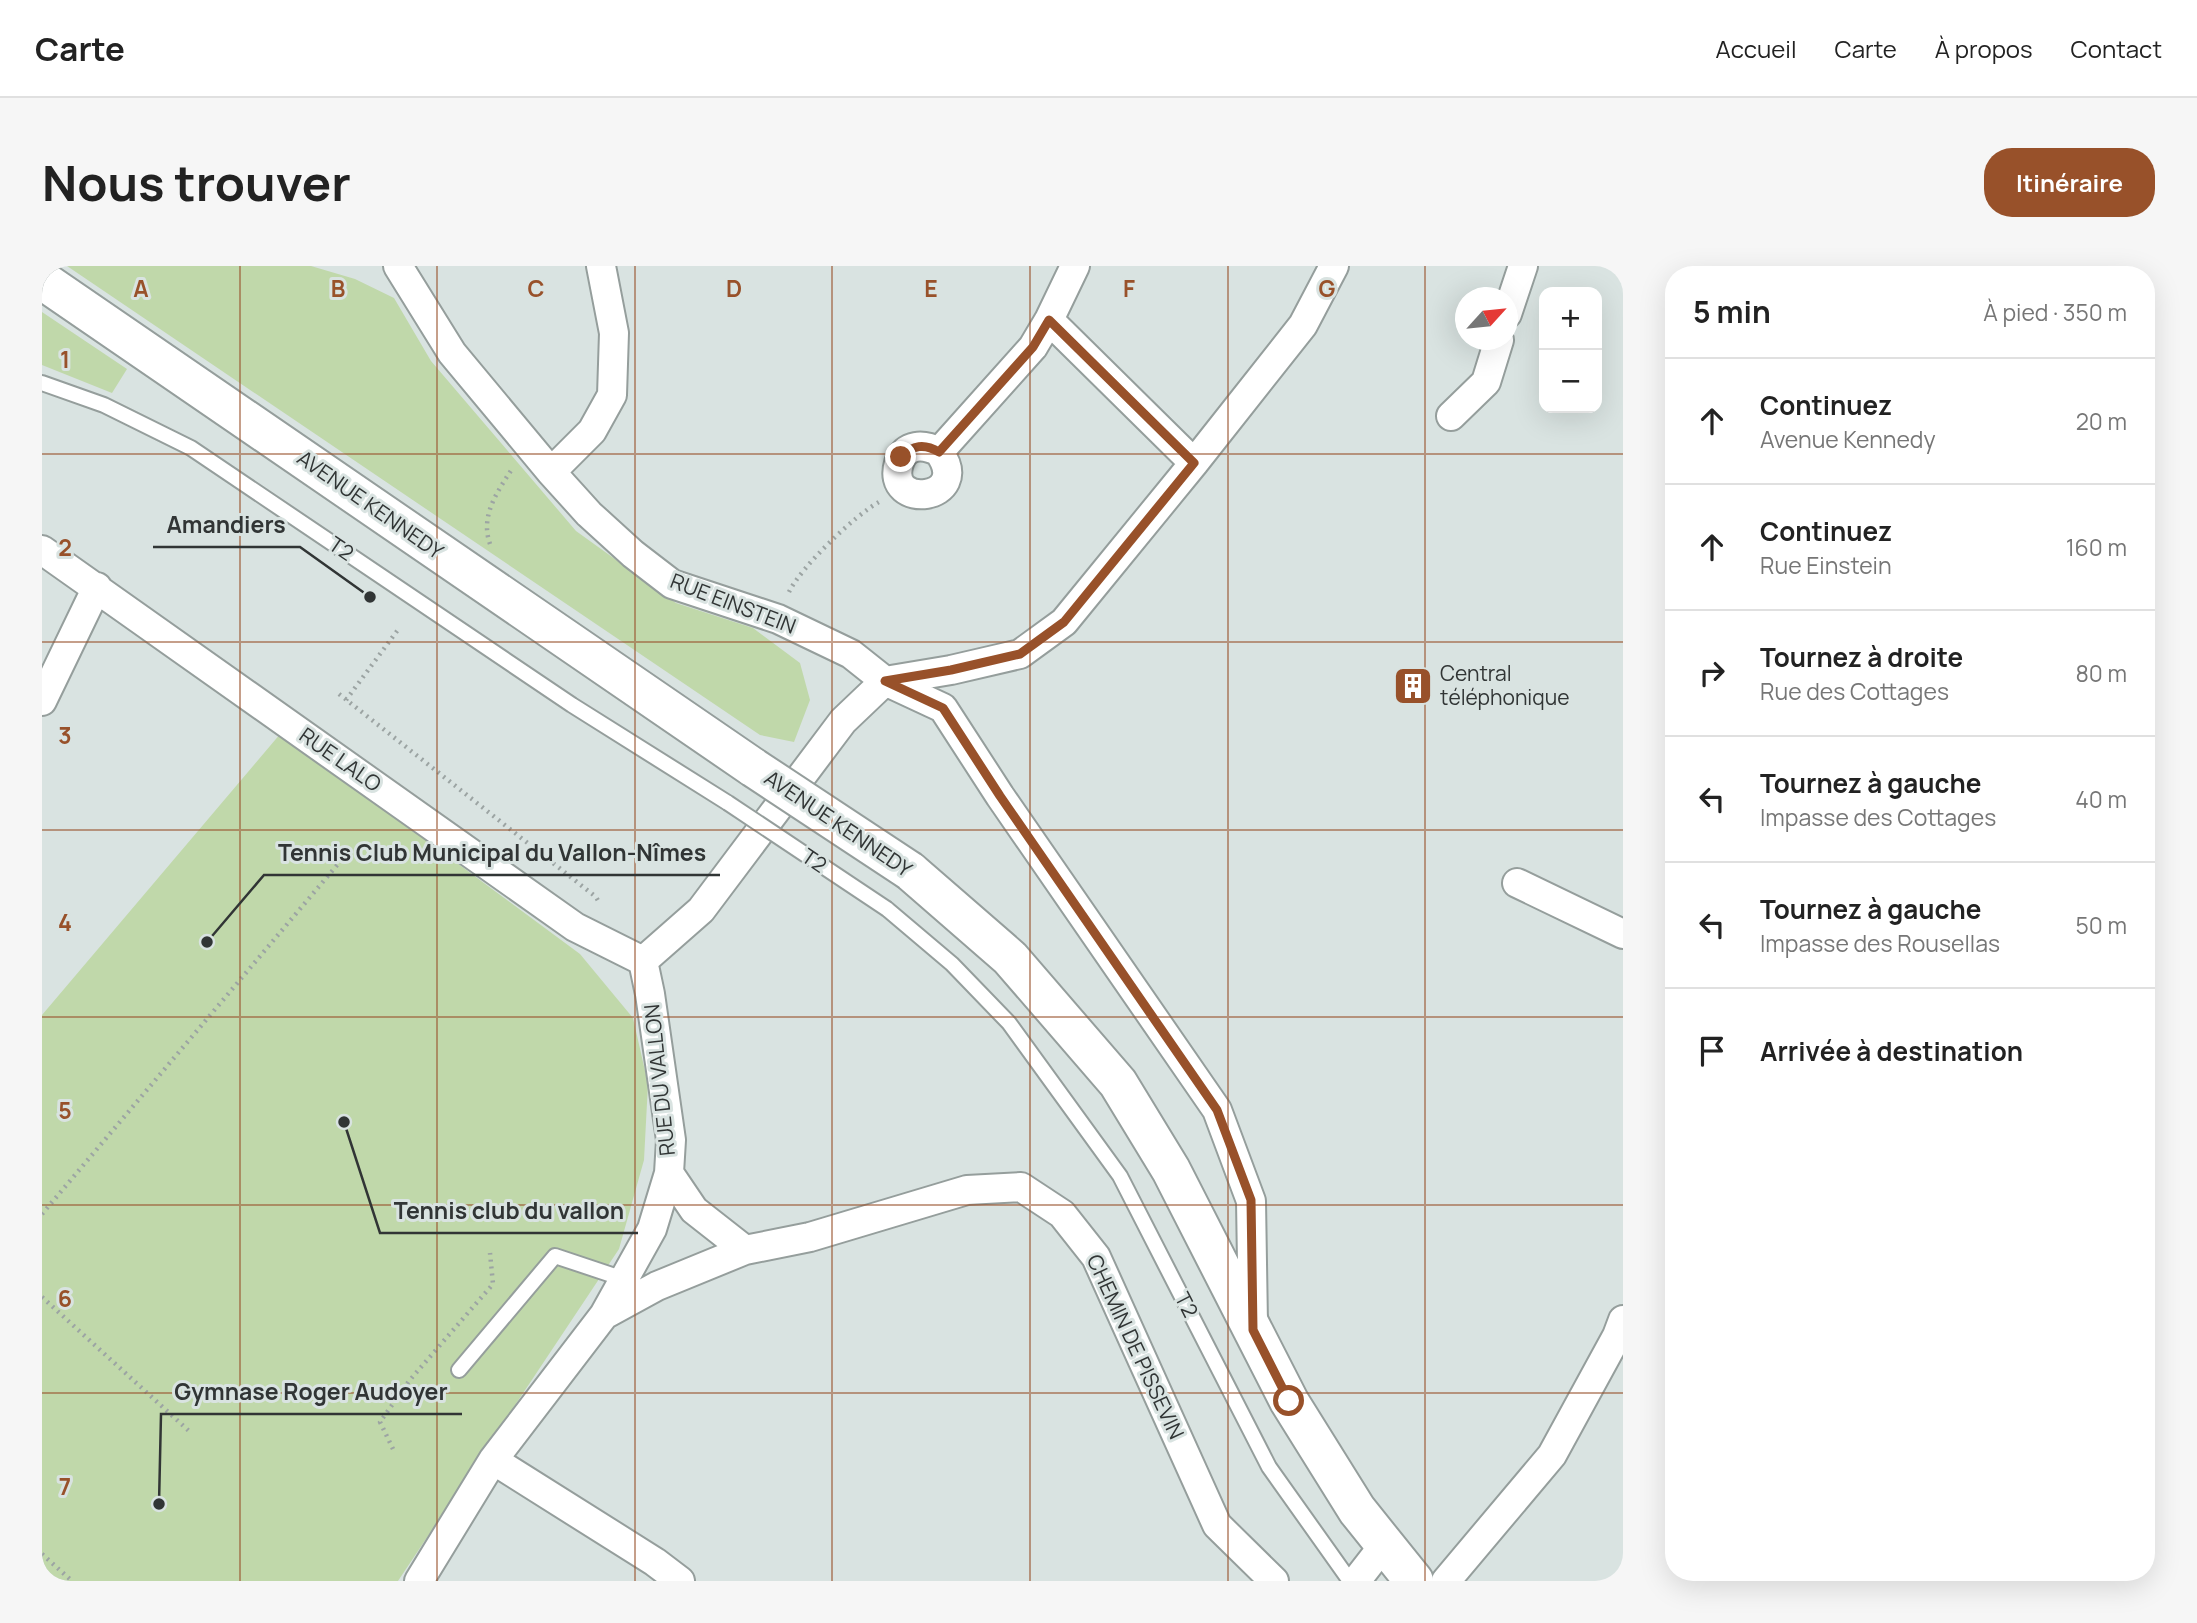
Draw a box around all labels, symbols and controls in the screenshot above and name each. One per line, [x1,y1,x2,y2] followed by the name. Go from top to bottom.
[35,26,125,71] text: Carte
[1716,32,1796,65] text: Accueil
[1834,32,1897,65] text: Carte
[1935,32,2033,65] text: À propos
[2071,32,2162,65] text: Contact
[1984,148,2155,217] button: Itinéraire
[42,149,351,216] text: Nous trouver
[133,272,149,304] text: A
[331,272,345,304] text: B
[528,272,545,304] text: C
[726,272,742,304] text: D
[924,272,938,304] text: E
[1123,272,1135,304] text: F
[1319,272,1336,304] text: G
[1455,287,1518,350] north arrow
[1539,287,1602,413] map controls
[1539,287,1602,350] button: +
[1693,291,1771,332] text: 5 min
[1983,296,2127,328] text: À pied · 350 m
[60,343,70,375] text: 1
[1539,350,1602,413] button: −
[1760,387,1892,423] text: Continuez
[1693,402,1731,440] icon: ahead
[2076,405,2127,437] text: 20 m
[1760,423,1936,455] text: Avenue Kennedy
[885,441,916,472] route end
[292,443,449,565] street label: AVENUE KENNEDY
[153,503,300,547] callout: Amandiers
[166,508,286,540] text: Amandiers
[1760,513,1892,549] text: Continuez
[1693,528,1731,566] icon: ahead
[324,530,360,567] street label: T2
[58,531,72,563] text: 2
[2066,531,2127,563] text: 160 m
[1760,549,1892,581] text: Rue Einstein
[667,566,800,640] street label: RUE EINSTEIN
[1760,639,1963,675] text: Tournez à droite
[1693,654,1731,692] icon: right
[2076,657,2127,689] text: 80 m
[1440,659,1569,711] place label: Central téléphonique
[1392,665,1434,707] building icon: Central téléphonique
[1760,675,1949,707] text: Rue des Cottages
[58,719,72,751] text: 3
[294,721,387,798] street label: RUE LALO
[759,763,918,883] street label: AVENUE KENNEDY
[1760,765,1981,801] text: Tournez à gauche
[1693,780,1731,818] icon: left
[2075,783,2127,815] text: 40 m
[1760,801,1996,833] text: Impasse des Cottages
[264,831,720,875] callout: Tennis Club Municipal du Vallon-Nîmes
[278,836,706,868] text: Tennis Club Municipal du Vallon-Nîmes
[797,842,833,879] street label: T2
[1760,891,1981,927] text: Tournez à gauche
[58,906,72,938] text: 4
[1693,906,1731,944] icon: left
[2076,909,2127,941] text: 50 m
[1760,927,2000,959] text: Impasse des Rousellas
[637,1003,681,1157] street label: RUE DU VALLON
[1693,1032,1731,1070] icon: arrive
[1760,1033,2023,1069] text: Arrivée à destination
[58,1094,72,1126] text: 5
[380,1189,638,1233] callout: Tennis club du vallon
[394,1194,624,1226] text: Tennis club du vallon
[1081,1250,1191,1443] street label: CHEMIN DE PISSEVIN
[58,1282,72,1314] text: 6
[1169,1287,1205,1322] street label: T2
[161,1370,462,1414] callout: Gymnase Roger Audoyer
[174,1375,448,1407] text: Gymnase Roger Audoyer
[1273,1385,1304,1416] route start
[59,1470,71,1502] text: 7

